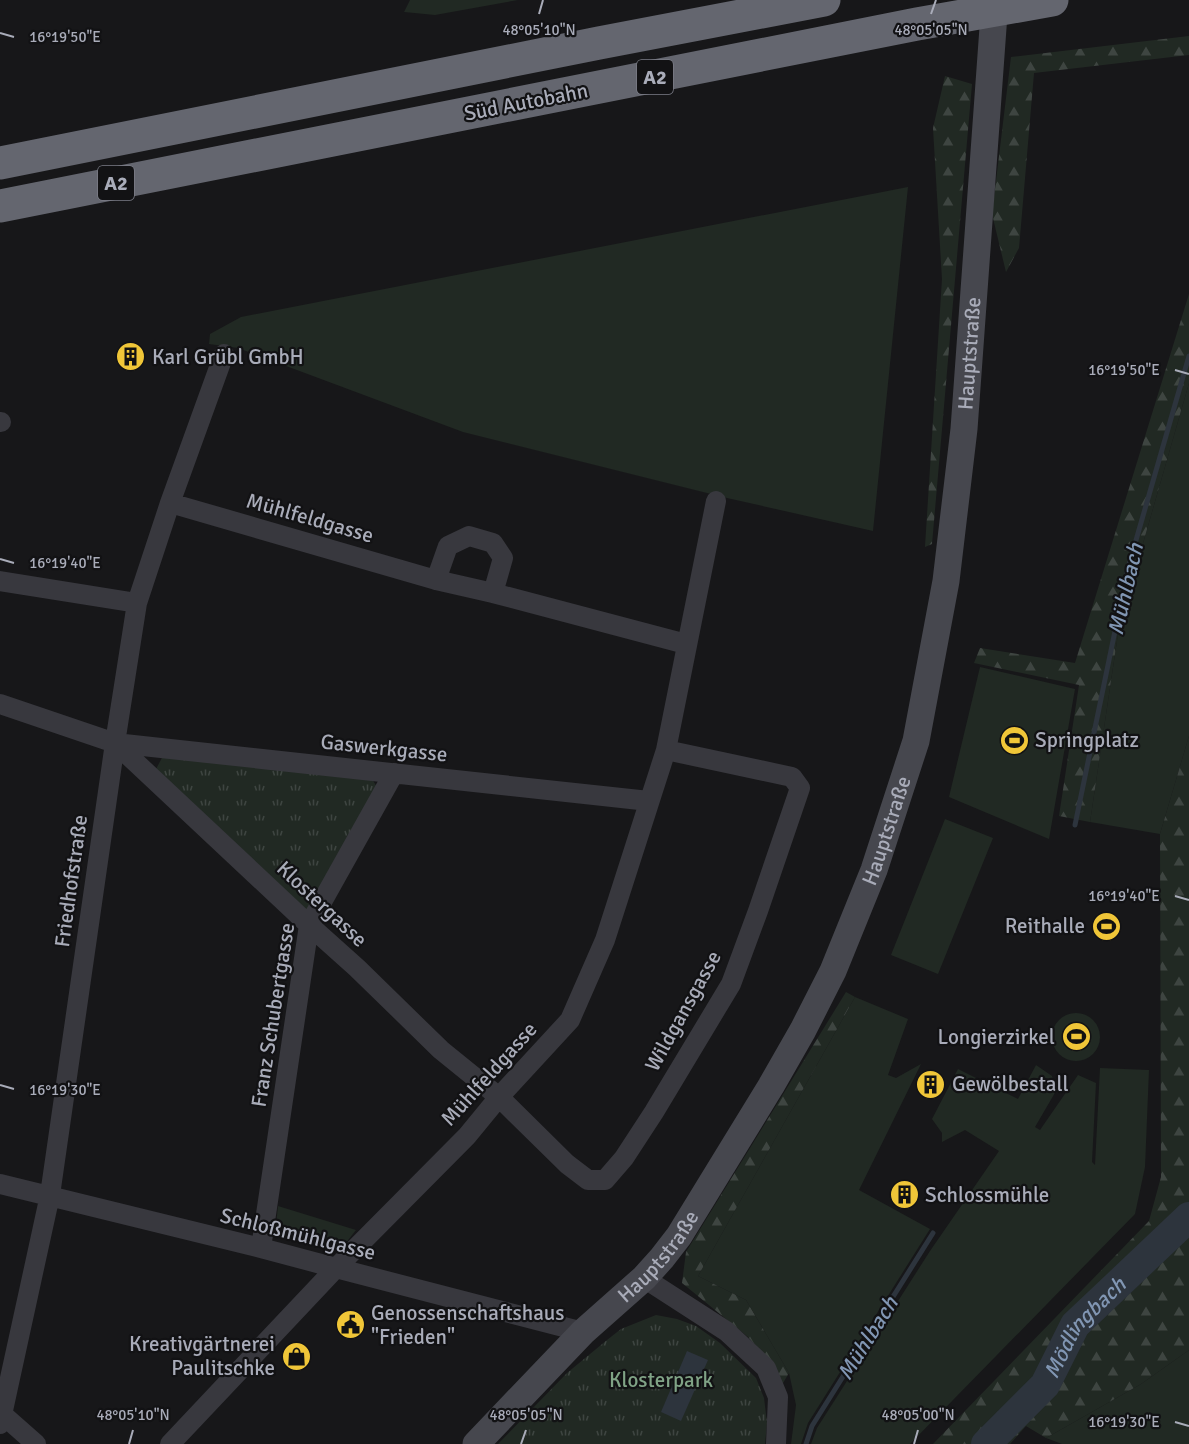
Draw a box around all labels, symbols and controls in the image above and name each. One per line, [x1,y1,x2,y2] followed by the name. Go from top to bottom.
[502,21,576,39] text: 48°05'10"N
[894,21,968,39] text: 48°05'05"N
[29,28,101,46] text: 16°19'50"E
[637,60,673,94] road number: A2
[462,77,590,127] street label: Süd Autobahn
[98,166,134,200] road number: A2
[952,296,987,411] street label: Hauptstraße
[115,341,147,373] building icon: Karl Grübl GmbH
[152,344,304,370] place label: Karl Grübl GmbH
[1088,361,1160,379] text: 16°19'50"E
[243,487,377,549] street label: Mühlfeldgasse
[1102,540,1149,638] water label: Mühlbach
[29,554,101,572] text: 16°19'40"E
[998,724,1030,756] sports icon: Springplatz
[1035,727,1139,753] place label: Springplatz
[319,728,449,768] street label: Gaswerkgasse
[856,773,917,889] street label: Hauptstraße
[49,813,93,949] street label: Friedhofstraße
[271,855,373,953] street label: Klostergasse
[1088,887,1160,905] text: 16°19'40"E
[1090,910,1122,942] sports icon: Reithalle
[1005,913,1085,939] place label: Reithalle
[246,921,300,1109] street label: Franz Schubertgasse
[639,946,727,1076] street label: Wildgansgasse
[435,1017,543,1131] street label: Mühlfeldgasse
[1060,1021,1092,1053] sports icon: Longierzirkel
[938,1024,1055,1050] place label: Longierzirkel
[915,1068,947,1100] building icon: Gewölbestall
[952,1071,1069,1097] place label: Gewölbestall
[29,1081,101,1099] text: 16°19'30"E
[888,1179,920,1211] building icon: Schlossmühle
[925,1182,1049,1208] place label: Schlossmühle
[218,1202,378,1266] street label: Schloßmühlgasse
[612,1206,704,1308] street label: Hauptstraße
[1038,1271,1132,1383] water label: Mödlingbach
[831,1291,904,1385] water label: Mühlbach
[371,1300,565,1350] place label: Genossenschaftshaus "Frieden"
[334,1309,366,1341] public building icon: Genossenschaftshaus "Frieden"
[129,1331,275,1381] place label: Kreativgärtnerei Paulitschke
[280,1340,312,1372] shop icon: Kreativgärtnerei Paulitschke
[609,1367,713,1393] park label: Klosterpark
[96,1406,170,1424] text: 48°05'10"N
[489,1406,563,1424] text: 48°05'05"N
[881,1406,955,1424] text: 48°05'00"N
[1088,1413,1160,1431] text: 16°19'30"E

